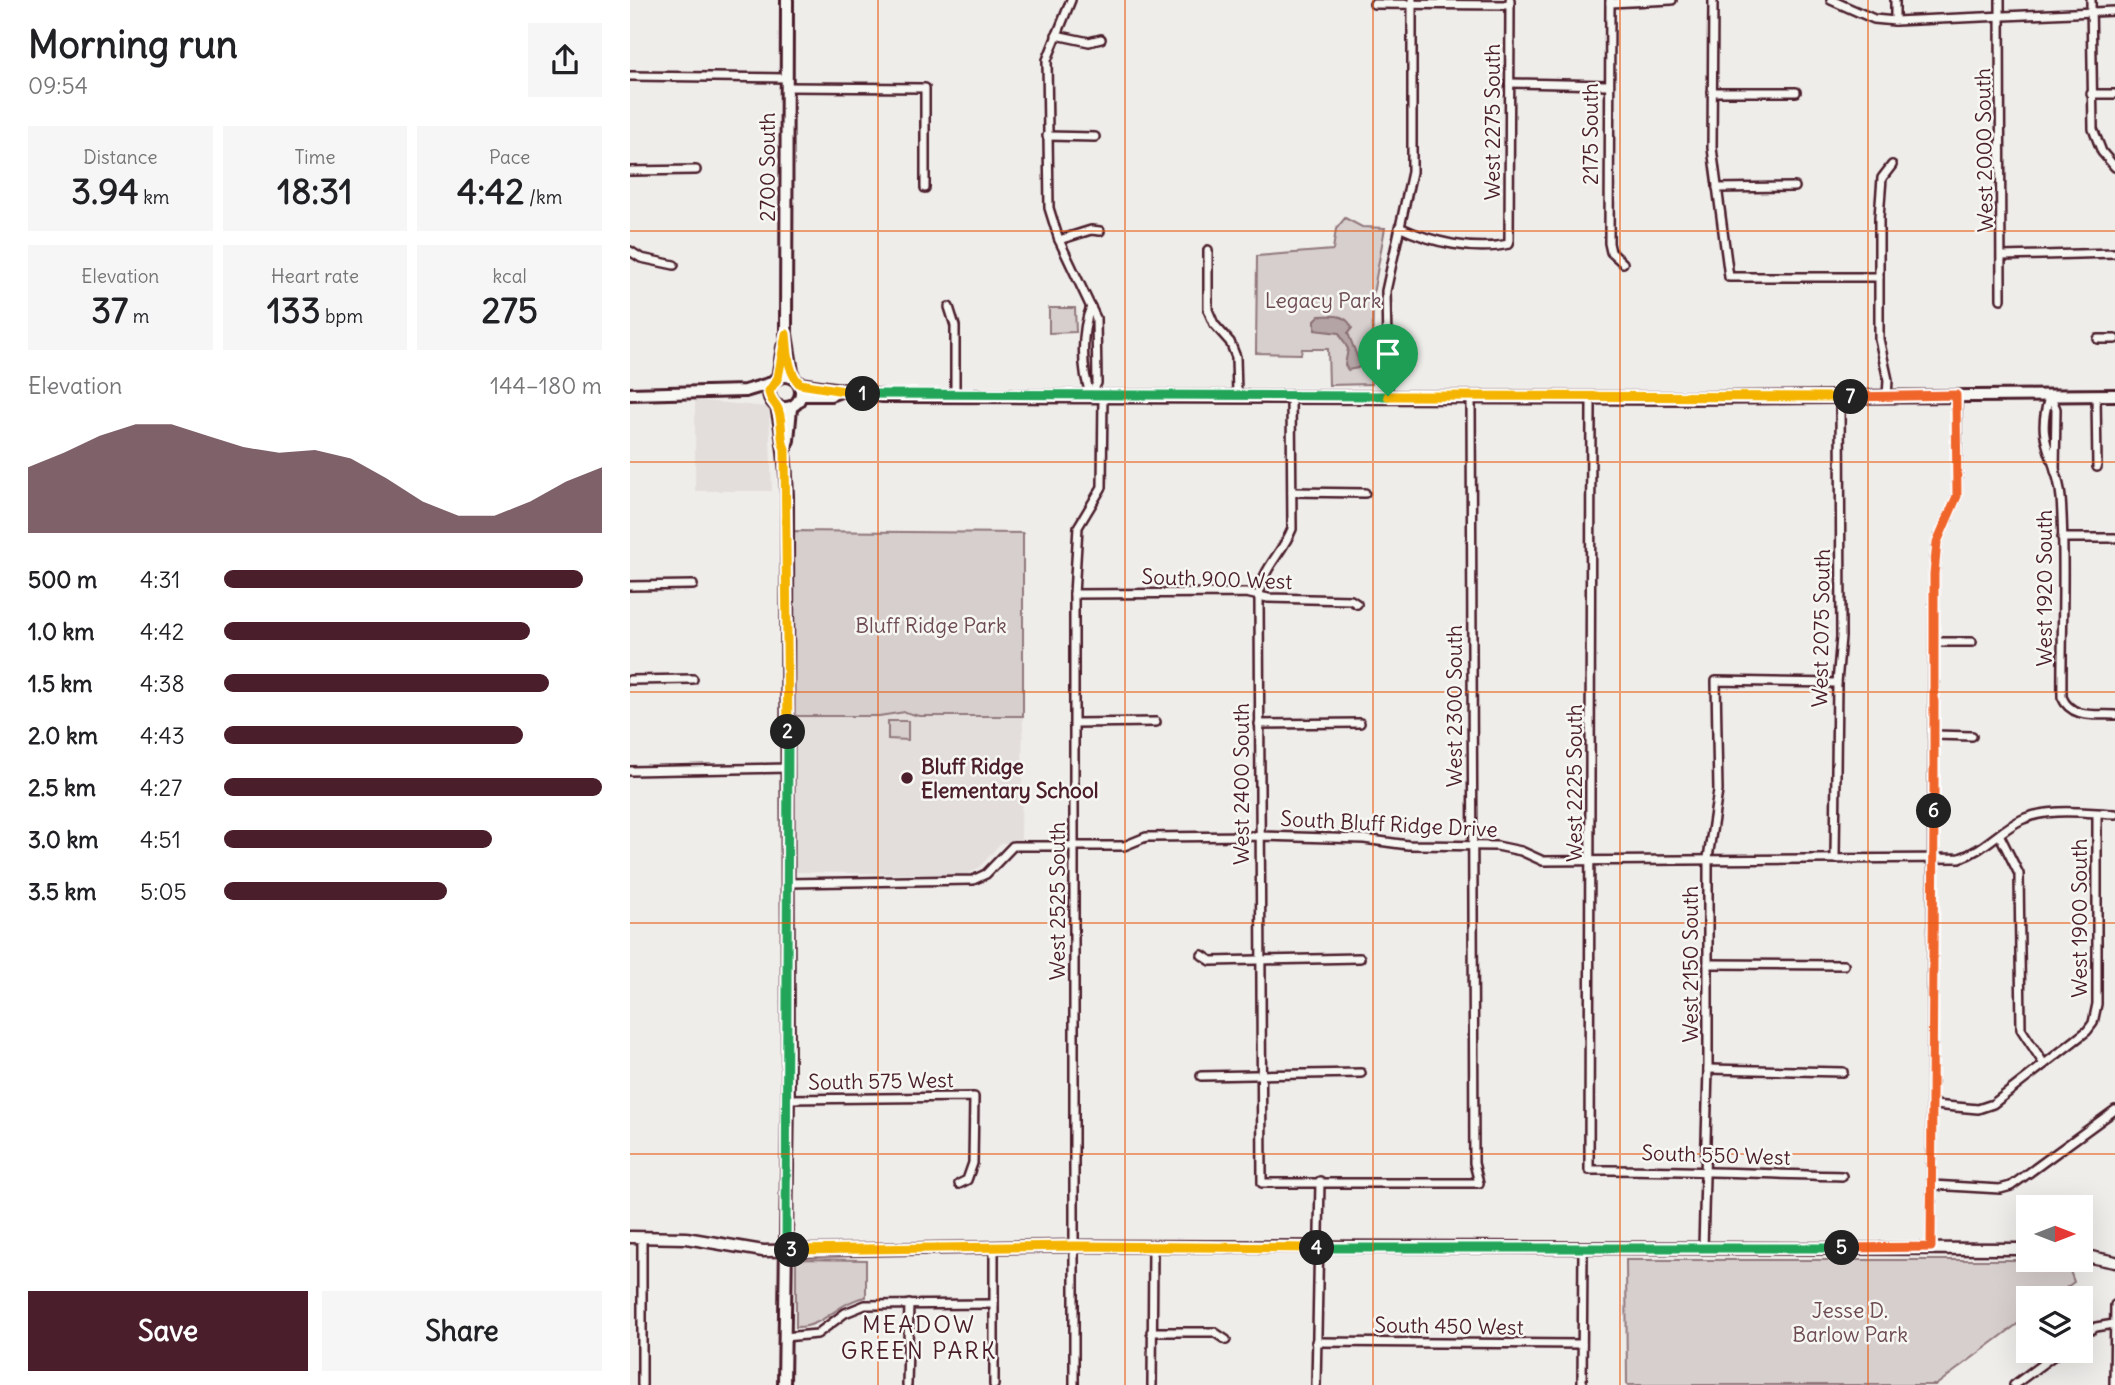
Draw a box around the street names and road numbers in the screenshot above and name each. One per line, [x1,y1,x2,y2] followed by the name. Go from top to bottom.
[1479,44,1506,200] street label: West 2275 South
[1969,68,1999,232] street label: West 2000 South
[1577,83,1604,185] street label: 2175 South
[754,112,781,222] street label: 2700 South
[2031,510,2058,666] street label: West 1920 South
[1806,548,1836,708] street label: West 2075 South
[1141,563,1293,595] street label: South 900 West
[1441,625,1468,787] street label: West 2300 South
[1228,703,1255,865] street label: West 2400 South
[1561,704,1588,862] street label: West 2225 South
[1280,805,1498,843] street label: South Bluff Ridge Drive
[1044,822,1071,980] street label: West 2525 South
[2066,838,2093,998] street label: West 1900 South
[1677,886,1704,1042] street label: West 2150 South
[808,1066,954,1096] street label: South 575 West
[1641,1139,1791,1171] street label: South 550 West
[1374,1311,1524,1341] street label: South 450 West

